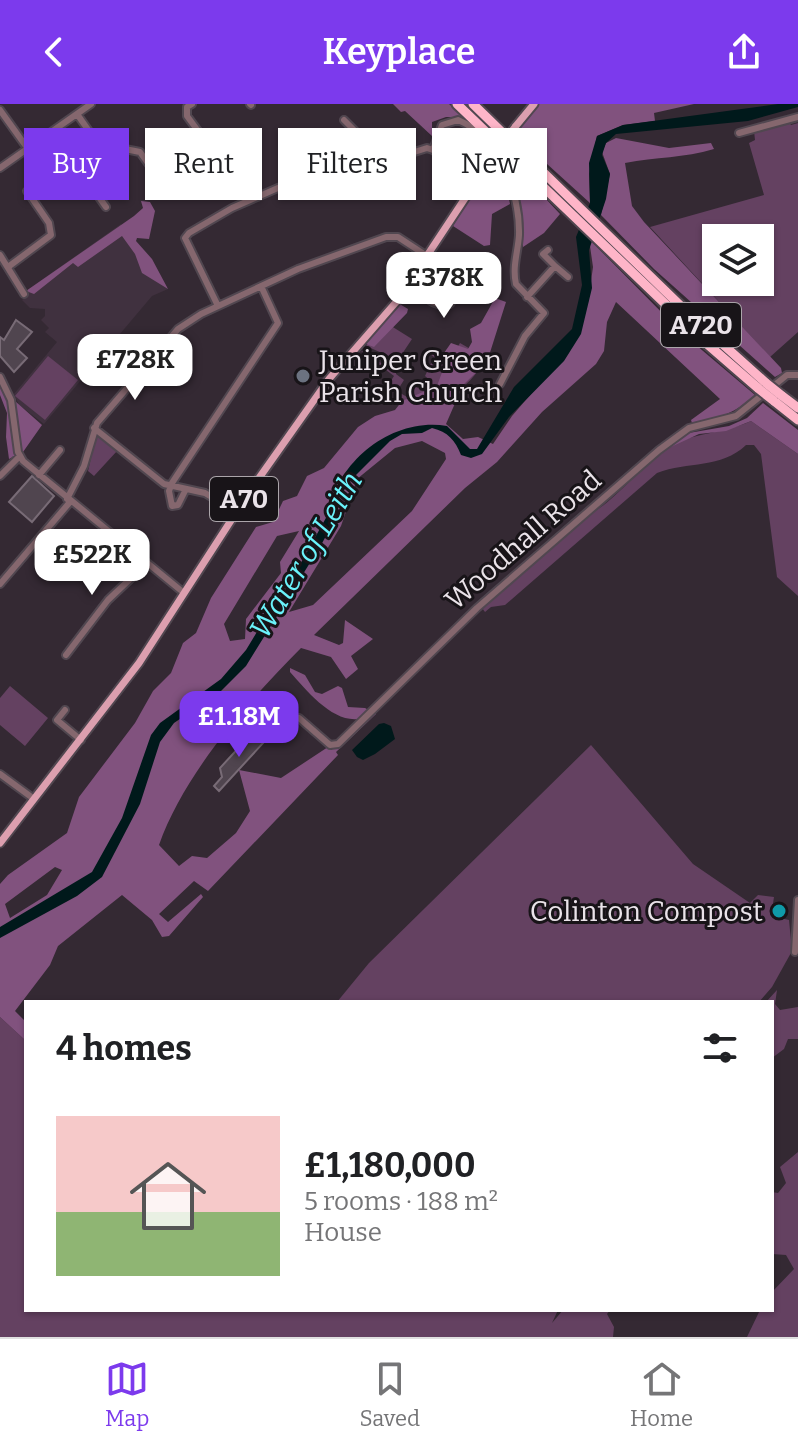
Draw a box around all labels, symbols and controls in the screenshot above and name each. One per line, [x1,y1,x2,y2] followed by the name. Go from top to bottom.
[32,30,76,74] icon: back
[322,30,476,74] text: Keyplace
[722,30,766,74] icon: share
[24,128,129,200] chip: Buy
[145,128,262,200] chip: Rent
[278,128,416,200] chip: Filters
[432,128,547,200] chip: New
[702,224,774,296] map controls
[702,224,774,296] button: layers
[388,252,500,320] pin: £378K
[404,262,484,293] text: £378K
[661,303,741,347] road number: A720
[79,334,191,402] pin: £728K
[95,344,175,375] text: £728K
[318,344,502,409] place label: Juniper Green Parish Church
[294,367,312,385] marker: Juniper Green Parish Church
[438,463,608,617] street label: Woodhall Road
[242,465,370,645] water label: Water of Leith
[210,477,278,521] road number: A70
[36,529,148,597] pin: £522K
[53,539,131,570] text: £522K
[174,691,304,759] pin: £1.18M
[198,701,280,732] text: £1.18M
[530,895,763,928] place label: Colinton Compost
[770,902,788,920] marker: Colinton Compost
[698,1026,742,1070] icon: filters
[56,1028,192,1069] text: 4 homes
[304,1145,475,1186] text: £1,180,000
[120,1148,216,1244] icon: home
[304,1186,498,1217] text: 5 rooms · 188 m²
[304,1217,382,1248] text: House
[105,1357,149,1432] tab: Map
[360,1357,420,1432] tab: Saved
[630,1357,693,1432] tab: Home

